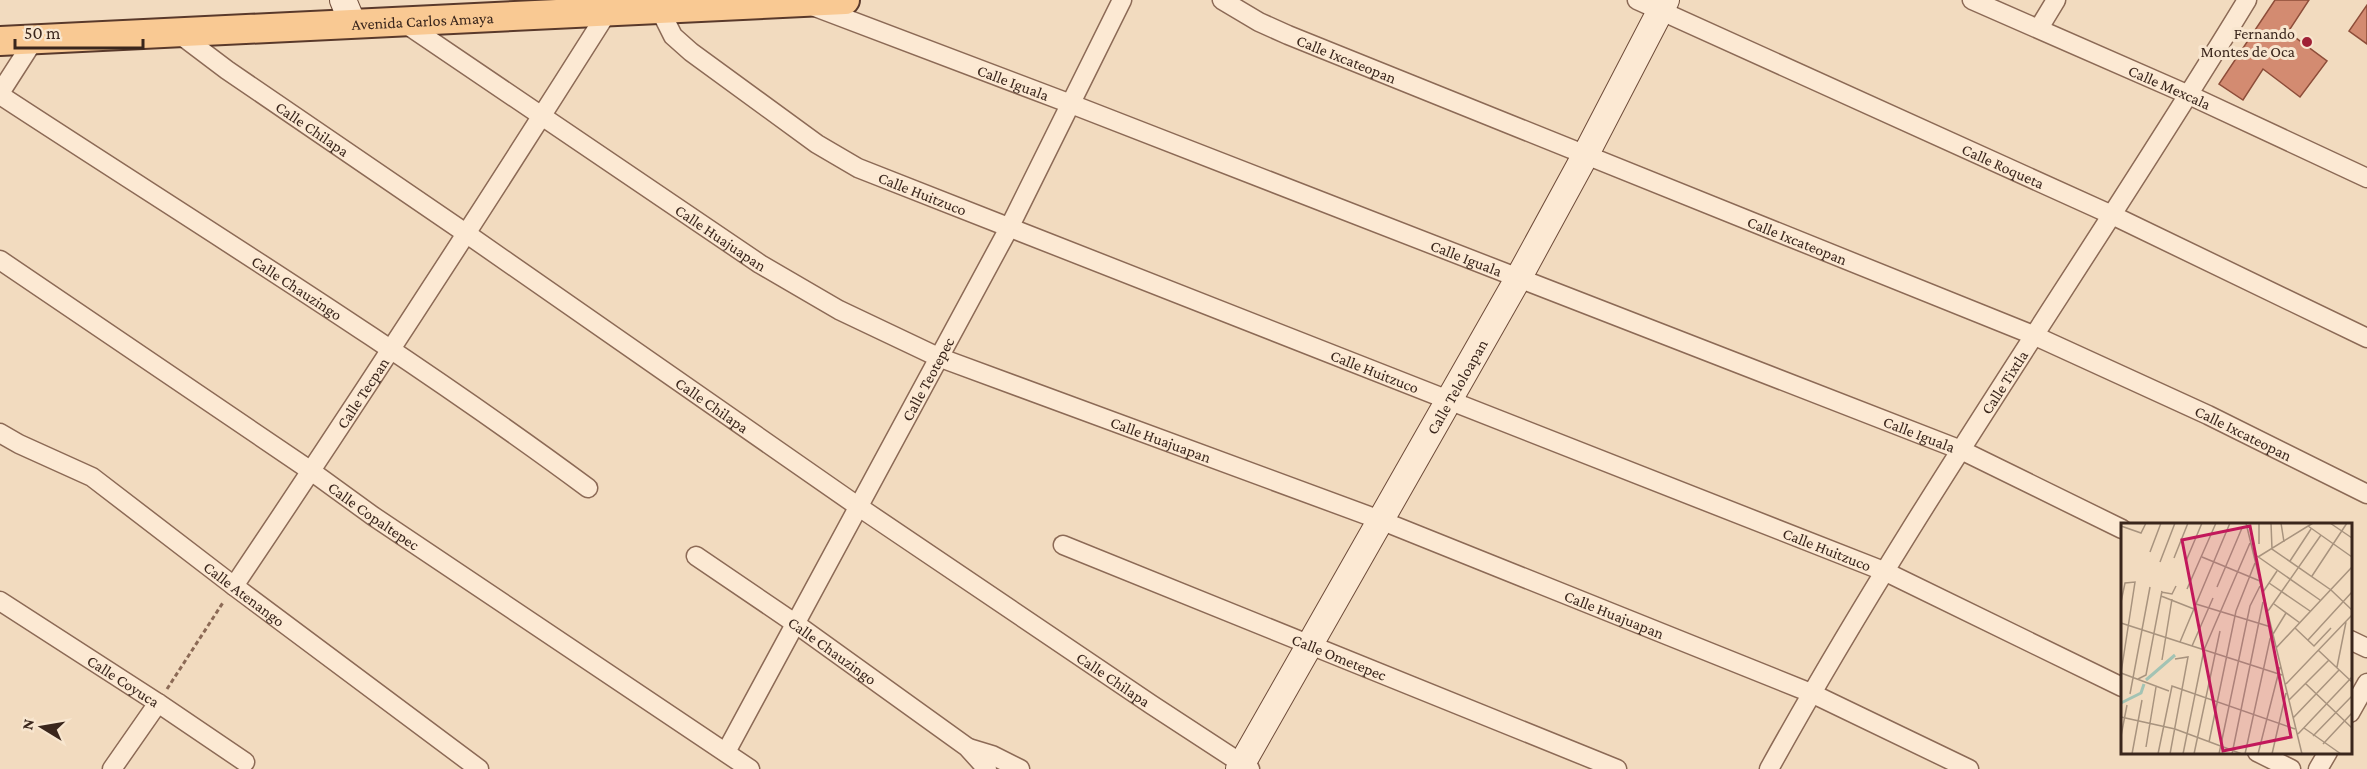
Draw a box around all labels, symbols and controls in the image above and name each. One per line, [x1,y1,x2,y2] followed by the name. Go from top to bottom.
[351,9,495,33] street label: Avenida Carlos Amaya
[15,12,142,50] scale bar
[24,23,61,43] text: 50 m
[2200,25,2296,60] place label: Fernando Montes de Oca
[1294,31,1399,87] street label: Calle Ixcateopan
[2300,35,2314,49] marker: Fernando Montes de Oca
[975,61,1052,104] street label: Calle Iguala
[2126,62,2214,113] street label: Calle Mexcala
[272,98,353,160] street label: Calle Chilapa
[1959,140,2047,192] street label: Calle Roqueta
[876,169,969,219] street label: Calle Huitzuco
[672,201,769,275] street label: Calle Huajuapan
[1745,213,1850,268] street label: Calle Ixcateopan
[1428,237,1505,280] street label: Calle Iguala
[249,252,345,324] street label: Calle Chauzingo
[898,334,958,424] street label: Calle Teotepec
[1423,336,1491,437] street label: Calle Teloloapan
[1328,347,1421,397] street label: Calle Huitzuco
[1978,347,2032,417] street label: Calle Tixtla
[333,354,392,432] street label: Calle Tecpan
[672,374,752,437] street label: Calle Chilapa
[2192,402,2295,464] street label: Calle Ixcateopan
[1108,413,1214,466] street label: Calle Huajuapan
[1881,413,1958,456] street label: Calle Iguala
[325,478,423,554] street label: Calle Copaltepec
[2121,523,2352,754] inset map
[1780,524,1874,574] street label: Calle Huitzuco
[200,558,288,630] street label: Calle Atenango
[1562,587,1667,642] street label: Calle Huajuapan
[785,613,880,688] street label: Calle Chauzingo
[1290,631,1389,684] street label: Calle Ometepec
[1073,649,1154,711] street label: Calle Chilapa
[84,652,163,711] street label: Calle Coyuca
[12,697,72,757] north arrow
[18,717,37,731] text: N

